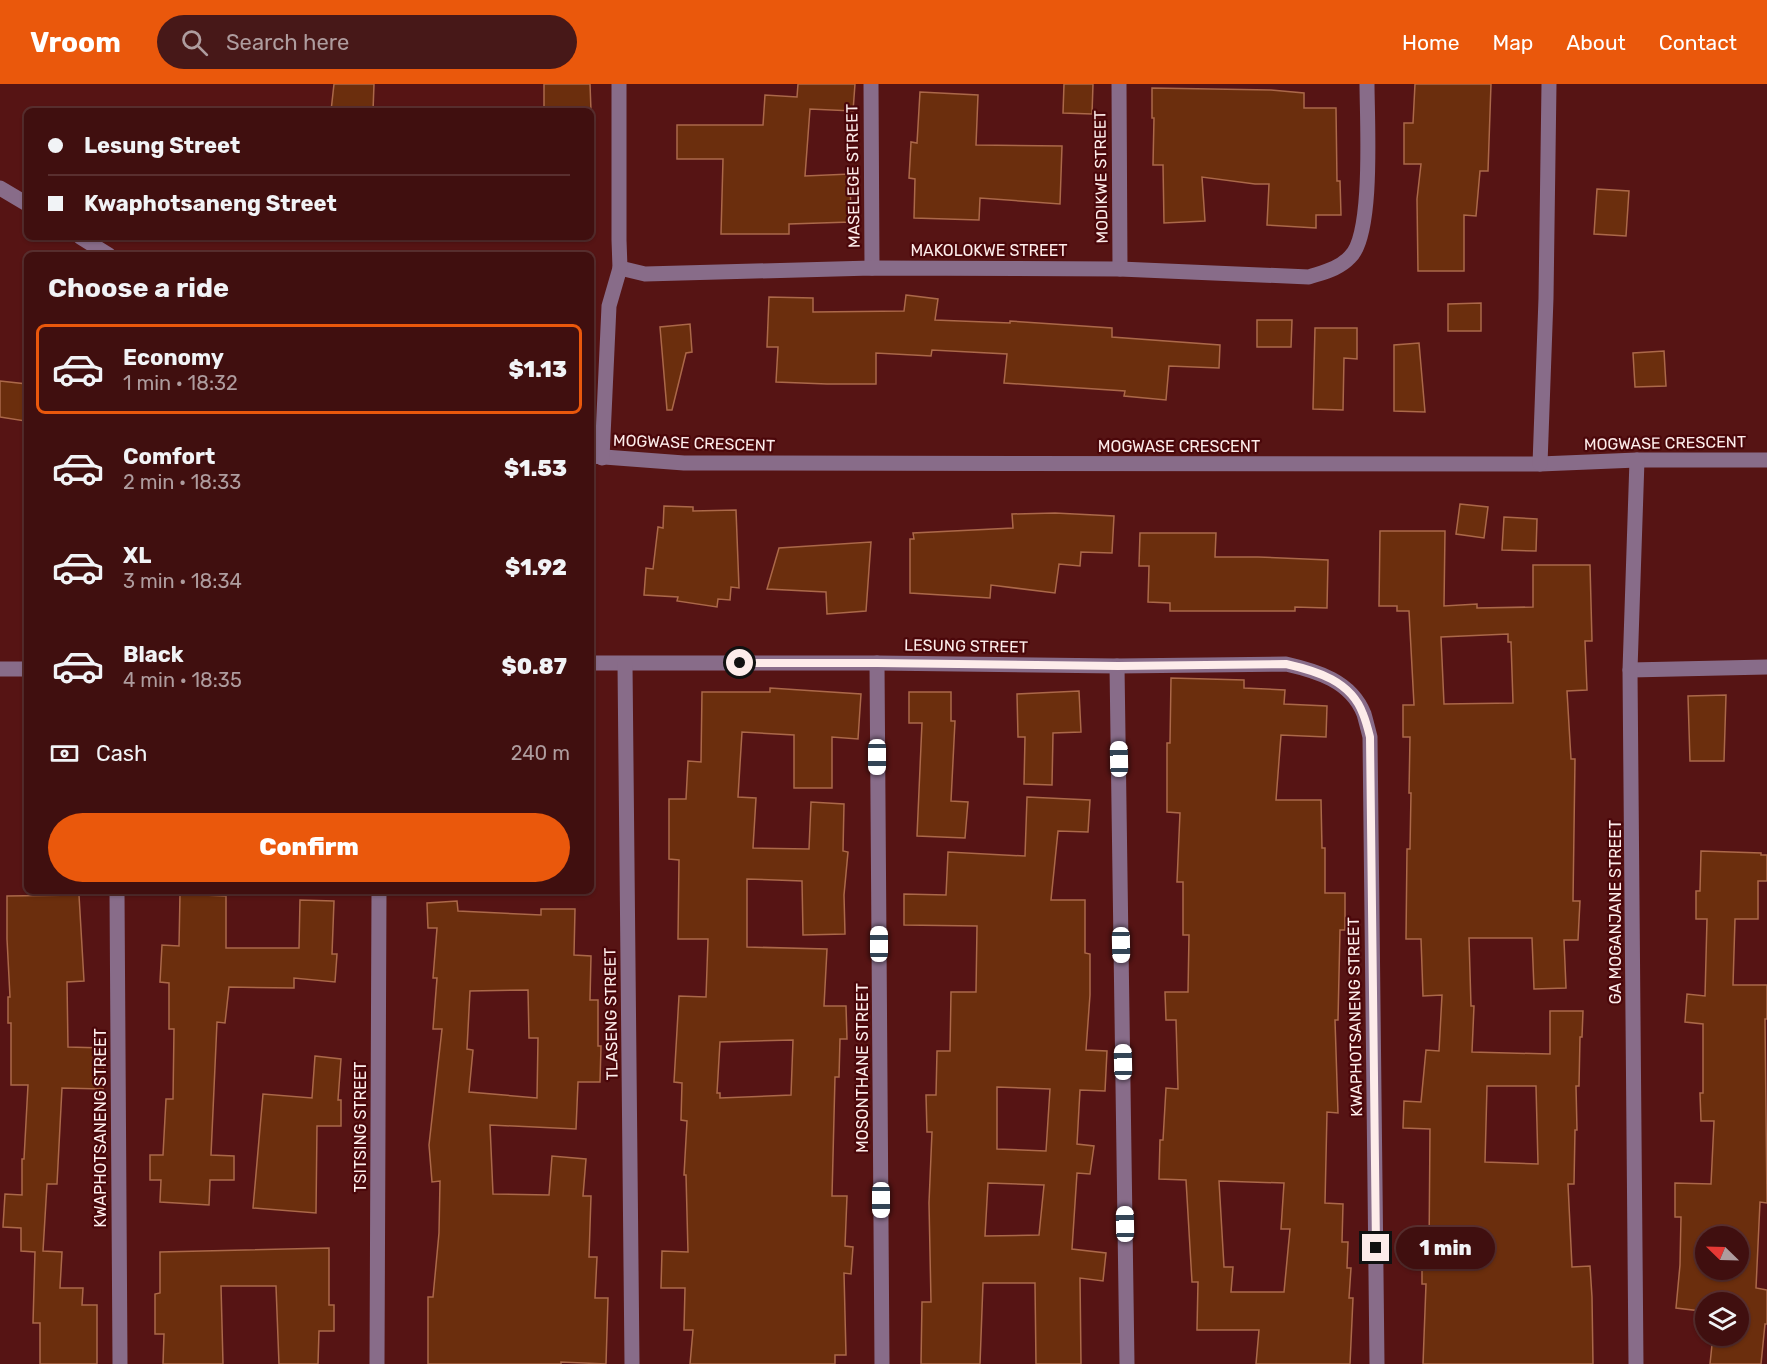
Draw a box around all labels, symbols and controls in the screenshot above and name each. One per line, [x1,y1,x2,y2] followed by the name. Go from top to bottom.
[157,15,577,69] search box
[30,26,121,59] text: Vroom
[178,26,211,59] icon: search
[226,29,349,56] text: Search here
[1402,30,1459,55] text: Home
[1492,30,1533,55] text: Map
[1566,30,1626,55] text: About
[1659,30,1737,55] text: Contact
[842,104,864,248] street label: MASELEGE STREET
[1090,110,1112,244] street label: MODIKWE STREET
[84,132,240,159] text: Lesung Street
[84,190,337,217] text: Kwaphotsaneng Street
[910,241,1068,260] street label: MAKOLOKWE STREET
[48,272,229,304] text: Choose a ride
[51,342,105,396] icon: car
[123,344,224,371] text: Economy
[508,356,567,383] text: $1.13
[123,371,238,395] text: 1 min · 18:32
[613,431,775,455] street label: MOGWASE CRESCENT
[1584,432,1746,454] street label: MOGWASE CRESCENT
[1098,437,1260,456] street label: MOGWASE CRESCENT
[51,441,105,495] icon: car
[123,443,215,470] text: Comfort
[504,455,567,482] text: $1.53
[123,470,241,494] text: 2 min · 18:33
[51,540,105,594] icon: car
[123,542,151,569] text: XL
[505,554,567,581] text: $1.92
[123,569,242,593] text: 3 min · 18:34
[904,635,1028,657] street label: LESUNG STREET
[51,639,105,693] icon: car
[123,641,184,668] text: Black
[726,649,753,676] route start
[502,653,567,680] text: $0.87
[123,668,242,692] text: 4 min · 18:35
[48,737,81,770] icon: cash
[868,739,886,775] car
[96,740,147,767] text: Cash
[511,741,570,765] text: 240 m
[1110,741,1128,777] car
[48,813,570,882] button: Confirm
[1606,820,1625,1004] street label: GA MOGANJANE STREET
[1344,917,1366,1117] street label: KWAPHOTSANENG STREET
[870,926,888,962] car
[1112,927,1130,963] car
[600,948,622,1080] street label: TLASENG STREET
[853,983,872,1153] street label: MOSONTHANE STREET
[91,1028,110,1228] street label: KWAPHOTSANENG STREET
[1114,1044,1132,1080] car
[351,1061,370,1193] street label: TSITSING STREET
[872,1182,890,1218] car
[1116,1206,1134,1242] car
[1695,1226,1749,1280] north arrow
[1695,1226,1749,1346] map controls
[1397,1227,1496,1269] callout: 1 min
[1362,1234,1389,1261] route end
[1419,1236,1472,1260] text: 1 min
[1695,1292,1749,1346] button: layers

